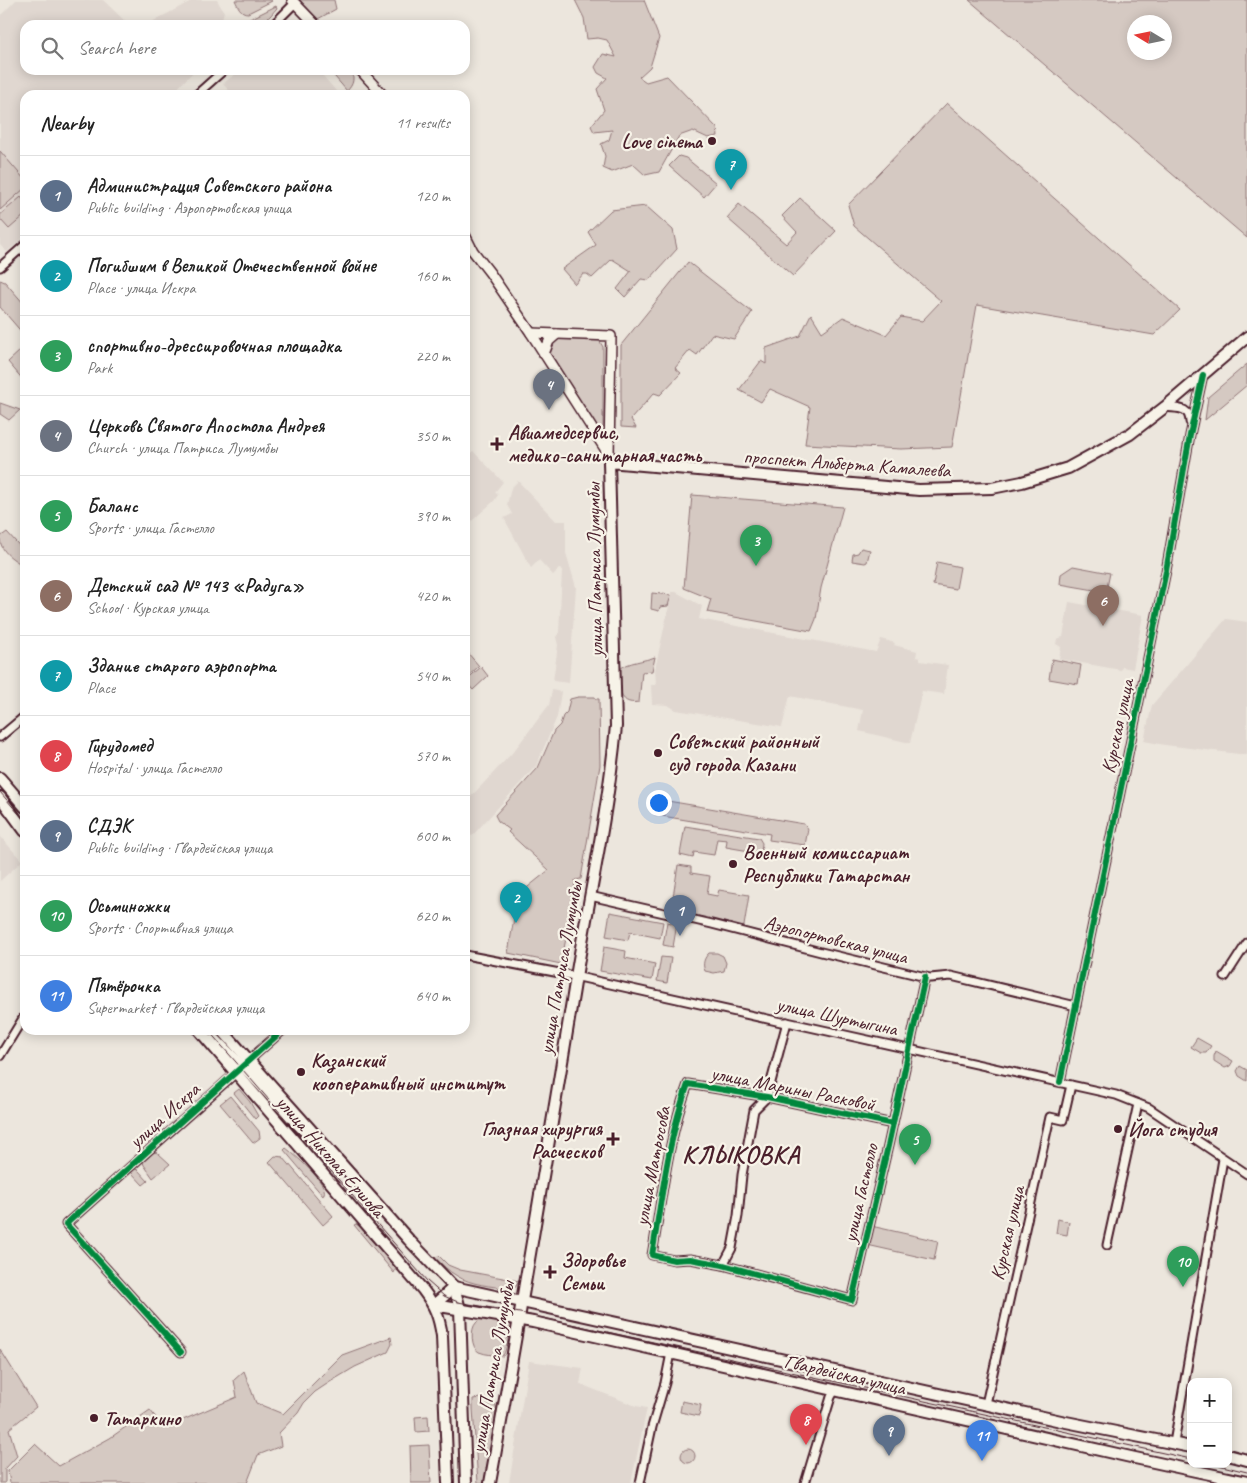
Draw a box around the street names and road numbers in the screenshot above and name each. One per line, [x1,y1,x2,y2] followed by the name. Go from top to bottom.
[743,444,953,483] street label: проспект Альберта Камалеева
[580,481,609,658] street label: улица Патриса Лумумбы
[1095,675,1140,775] street label: Курская улица
[533,879,588,1057] street label: улица Патриса Лумумбы
[762,910,912,970] street label: Аэропортовская улица
[773,991,902,1042] street label: улица Шуртыгина
[708,1060,879,1117] street label: улица Марины Расковой
[123,1076,206,1154] street label: улица Искра
[270,1089,392,1224] street label: улица Николая Ершова
[628,1103,677,1229] street label: улица Матросова
[837,1140,884,1246] street label: улица Гастелло
[985,1182,1031,1283] street label: Курская улица
[465,1278,520,1456] street label: улица Патриса Лумумбы
[782,1348,910,1401] street label: Гвардейская улица

